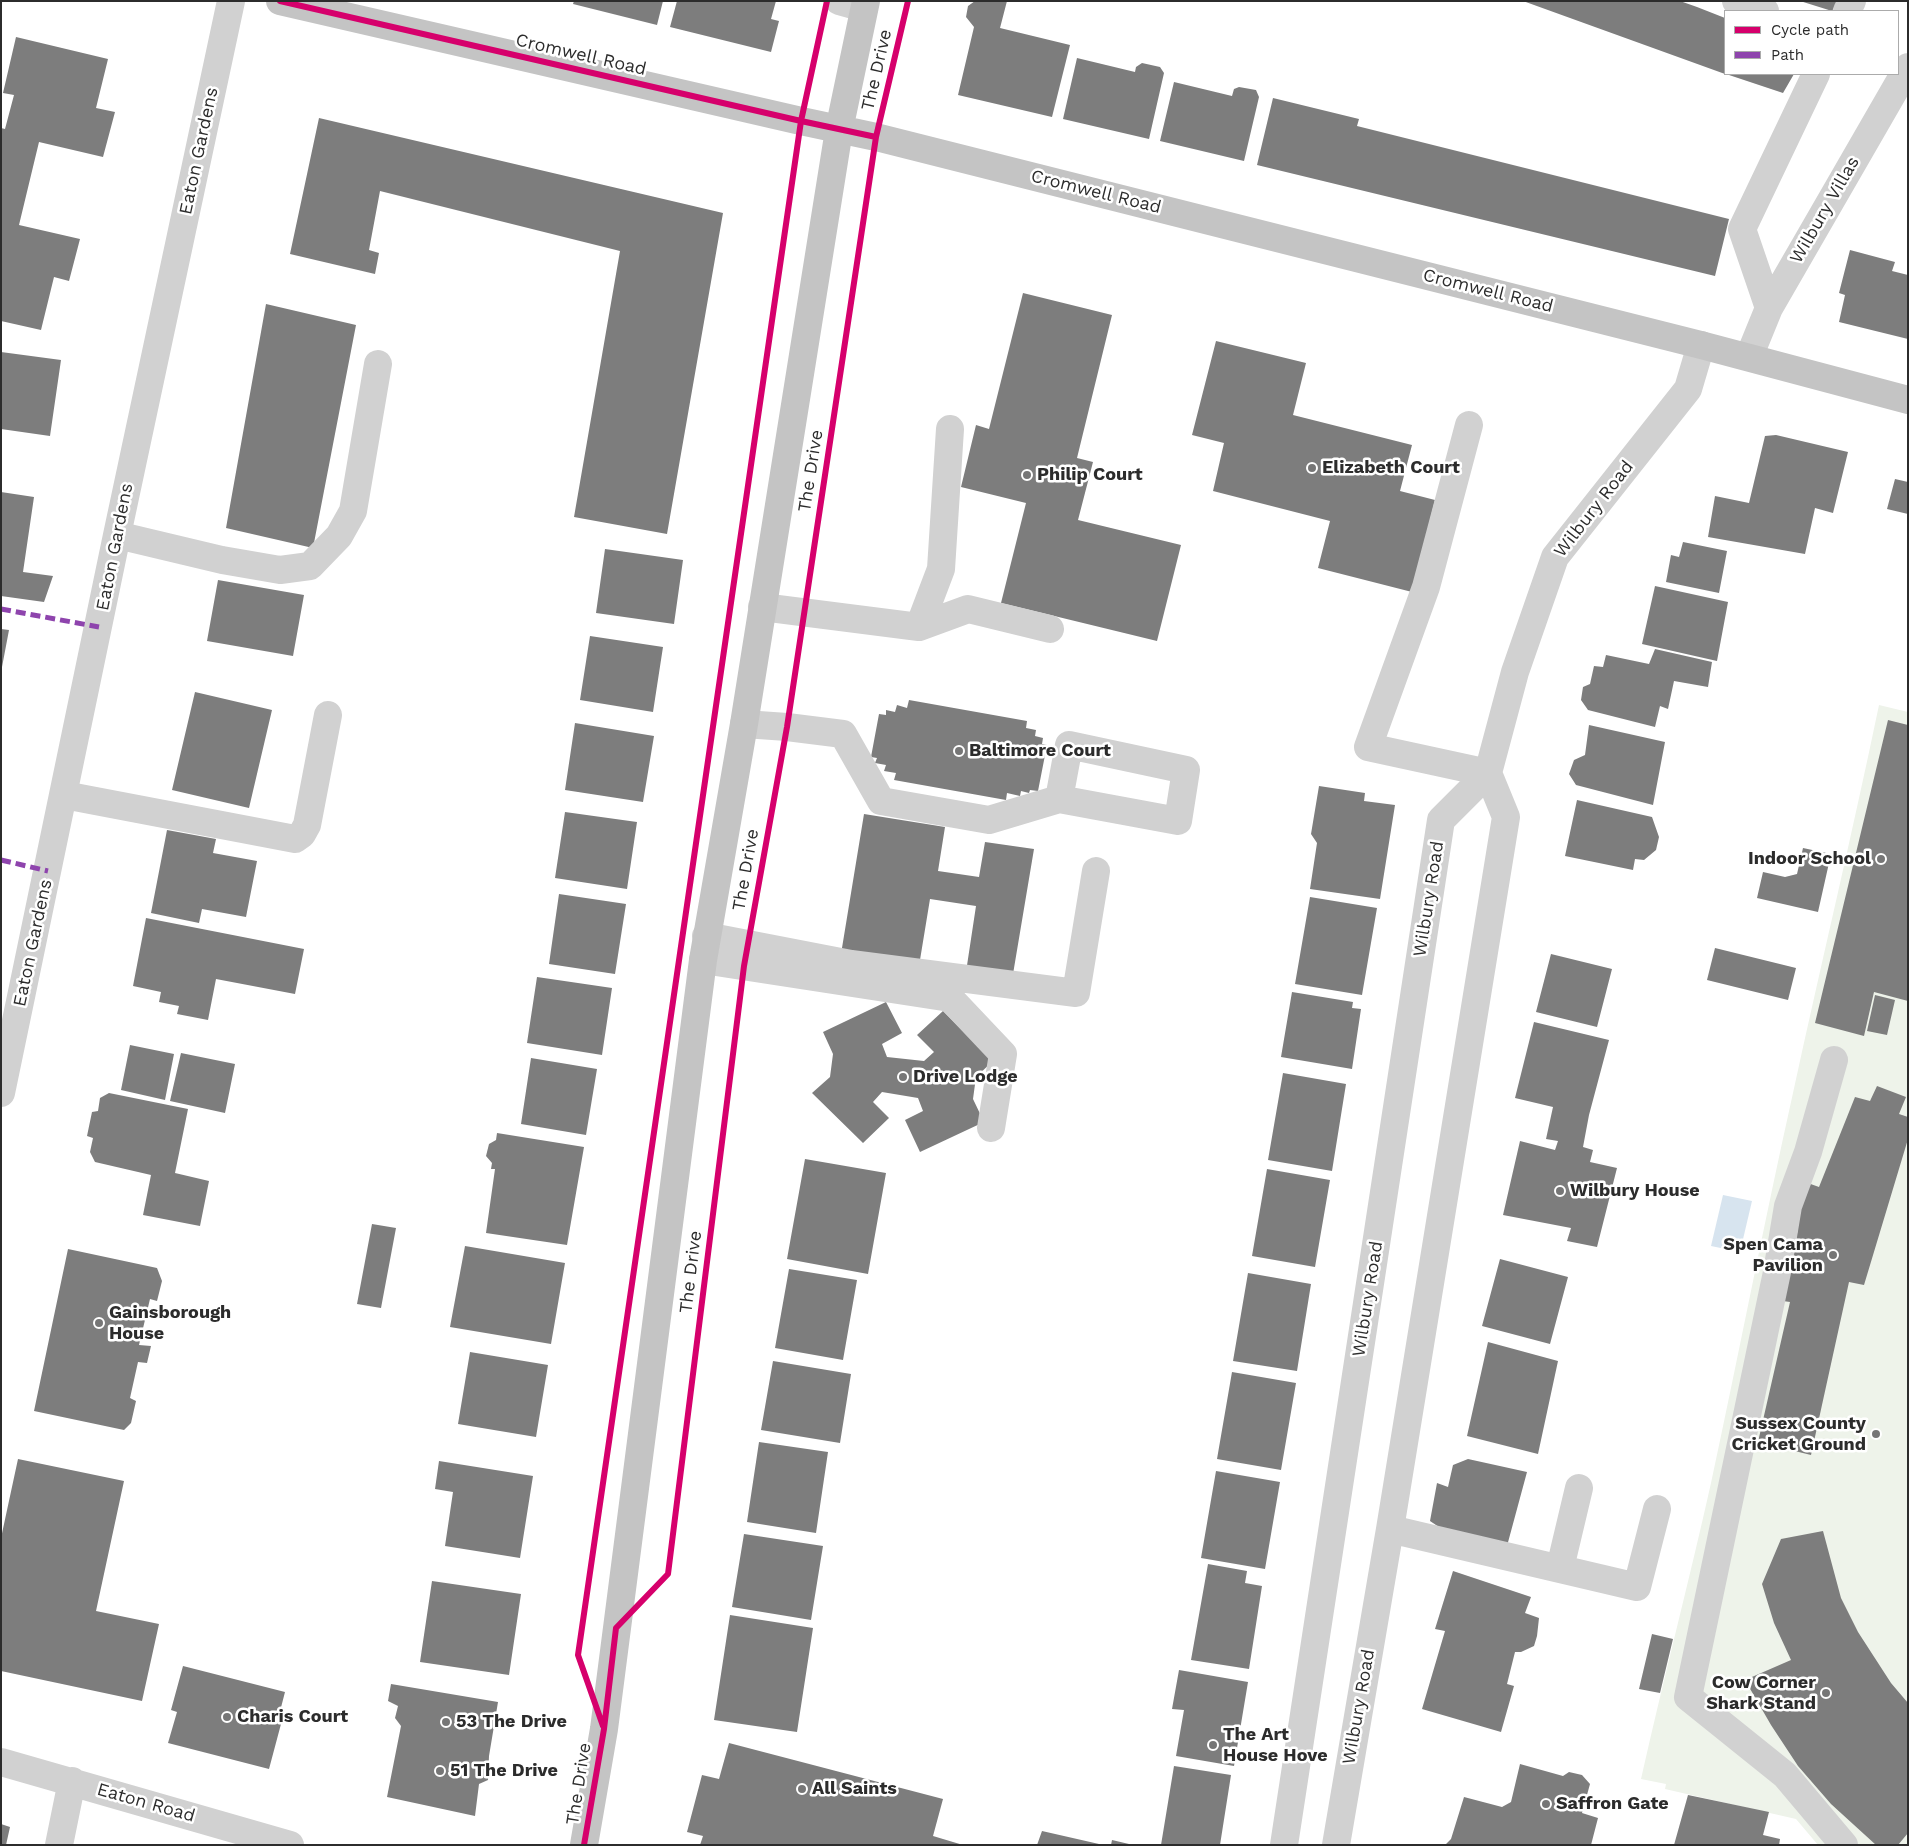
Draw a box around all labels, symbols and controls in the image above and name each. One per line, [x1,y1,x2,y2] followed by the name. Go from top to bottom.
[1724,10,1899,75] legend
[1771,21,1849,39] text: Cycle path
[857,27,897,113] street label: The Drive
[514,29,648,81] street label: Cromwell Road
[1771,46,1804,64] text: Path
[175,85,223,217] street label: Eaton Gardens
[1786,153,1864,267] street label: Wilbury Villas
[1029,165,1163,219] street label: Cromwell Road
[1421,264,1555,318] street label: Cromwell Road
[794,428,828,514] street label: The Drive
[1550,456,1638,562] street label: Wilbury Road
[1322,457,1460,479] place label: Elizabeth Court
[1306,462,1318,474] marker: Elizabeth Court
[1037,464,1143,486] place label: Philip Court
[1021,469,1033,481] marker: Philip Court
[92,481,138,613] street label: Eaton Gardens
[969,740,1111,762] place label: Baltimore Court
[953,745,965,757] marker: Baltimore Court
[728,827,764,913] street label: The Drive
[1409,840,1449,958] street label: Wilbury Road
[1748,848,1871,870] place label: Indoor School
[1875,853,1887,865] marker: Indoor School
[9,877,57,1009] street label: Eaton Gardens
[913,1066,1018,1088] place label: Drive Lodge
[897,1071,909,1083] marker: Drive Lodge
[1570,1180,1700,1202] place label: Wilbury House
[1554,1185,1566,1197] marker: Wilbury House
[675,1230,707,1314] street label: The Drive
[1723,1234,1823,1276] place label: Spen Cama Pavilion
[1348,1240,1388,1358] street label: Wilbury Road
[1827,1249,1839,1261] marker: Spen Cama Pavilion
[109,1302,231,1345] place label: Gainsborough House
[93,1317,105,1329] marker: Gainsborough House
[1732,1413,1866,1456] place label: Sussex County Cricket Ground
[1870,1428,1882,1440] marker: Sussex County Cricket Ground
[1338,1648,1380,1766] street label: Wilbury Road
[1706,1672,1816,1715] place label: Cow Corner Shark Stand
[1820,1687,1832,1699] marker: Cow Corner Shark Stand
[237,1706,348,1728] place label: Charis Court
[221,1711,233,1723] marker: Charis Court
[456,1711,567,1733] place label: 53 The Drive
[440,1716,452,1728] marker: 53 The Drive
[1223,1724,1328,1766] place label: The Art House Hove
[1207,1739,1219,1751] marker: The Art House Hove
[562,1741,596,1827] street label: The Drive
[450,1760,558,1782] place label: 51 The Drive
[434,1765,446,1777] marker: 51 The Drive
[812,1778,897,1800] place label: All Saints
[95,1779,197,1827] street label: Eaton Road
[796,1783,808,1795] marker: All Saints
[1556,1793,1669,1815] place label: Saffron Gate
[1540,1798,1552,1810] marker: Saffron Gate

